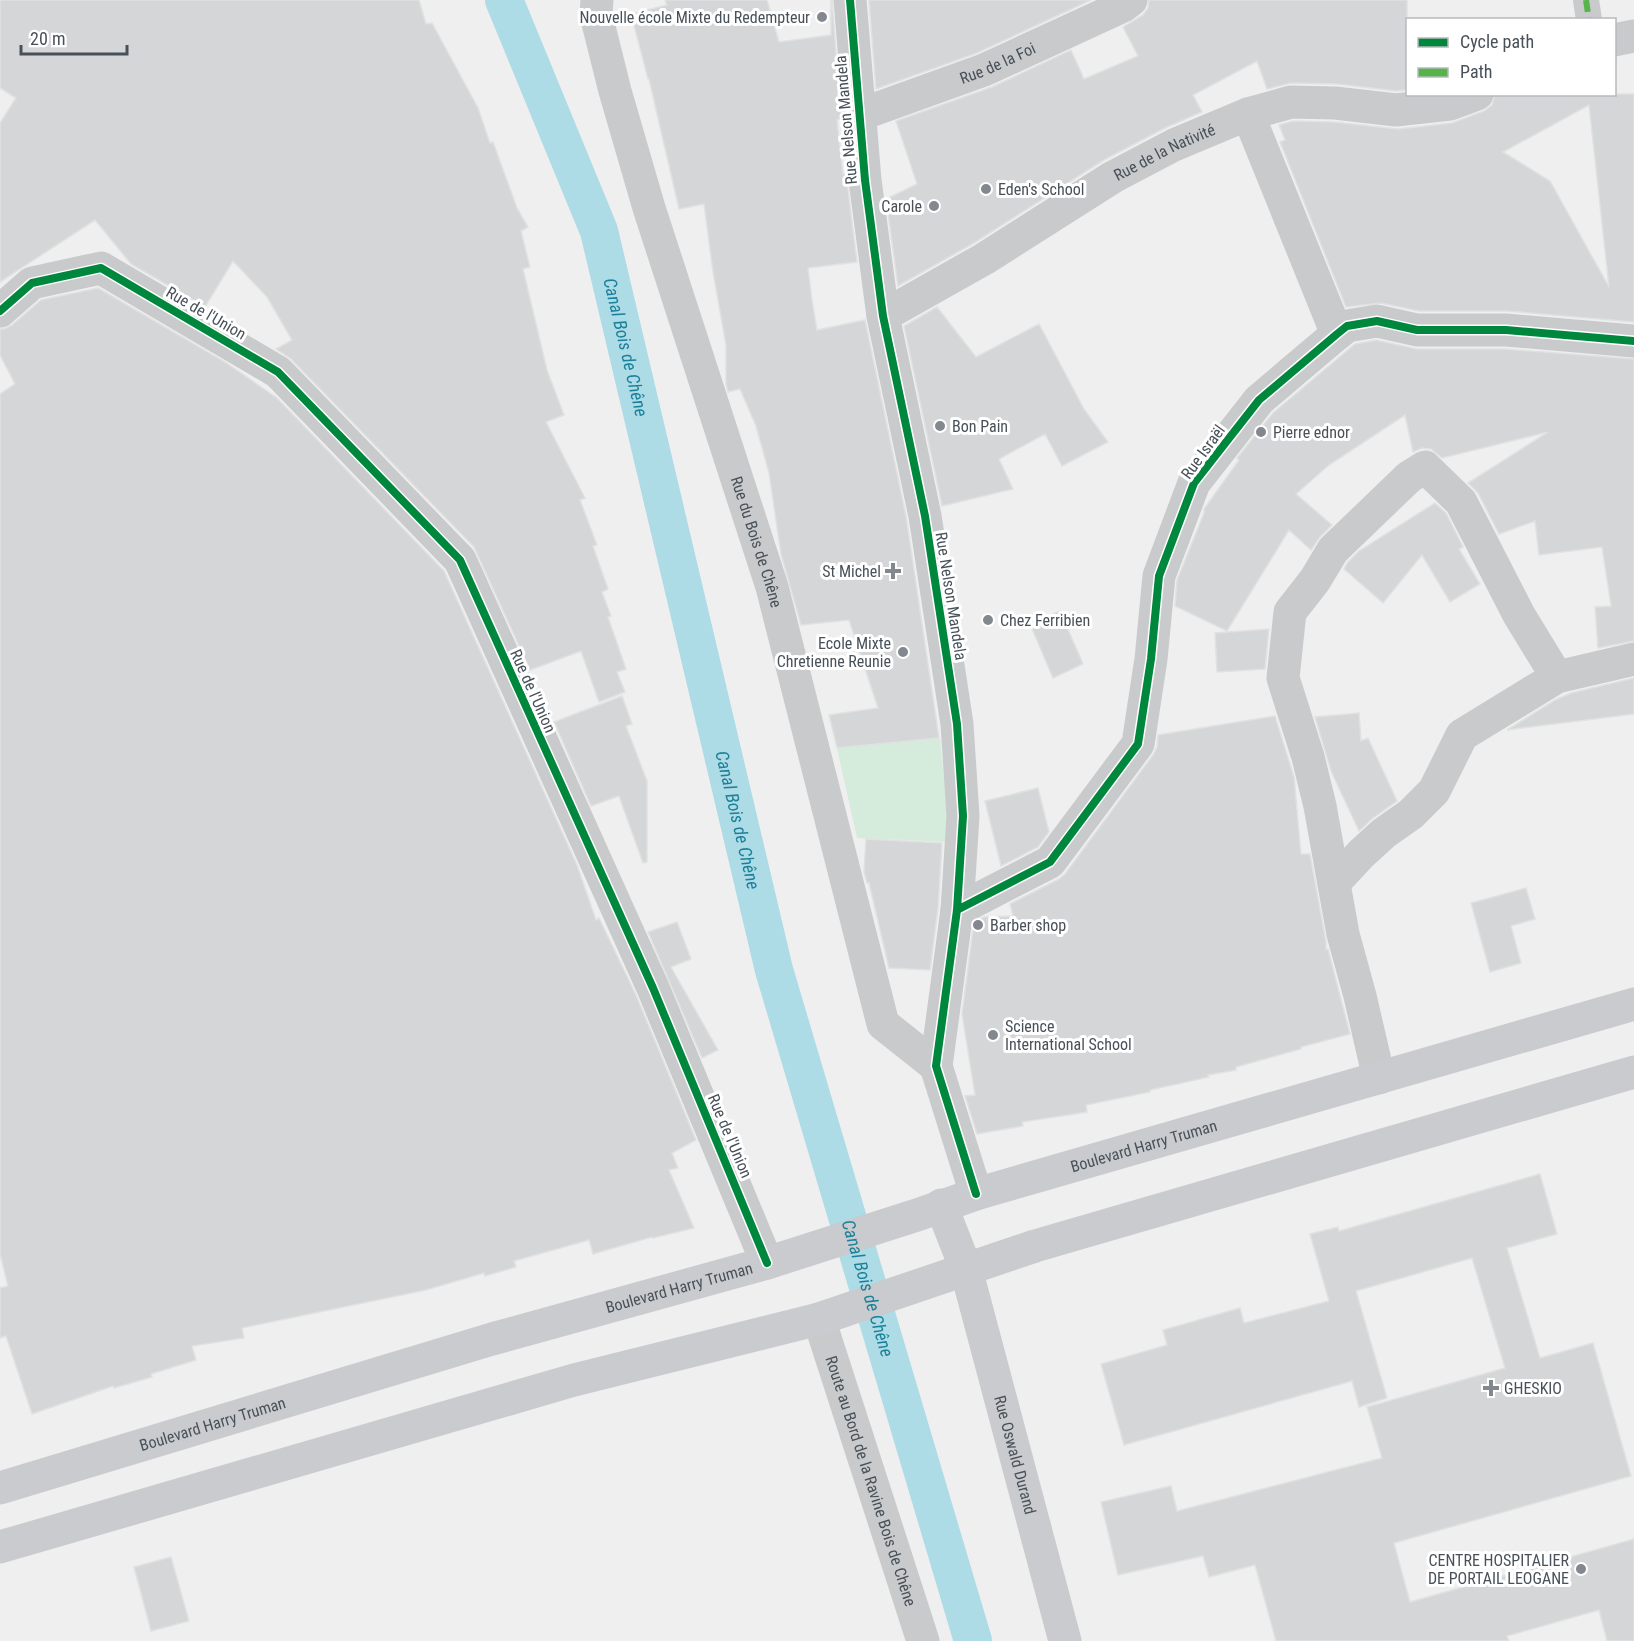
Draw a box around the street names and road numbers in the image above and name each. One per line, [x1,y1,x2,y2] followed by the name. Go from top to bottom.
[957,38,1038,87] street label: Rue de la Foi
[831,55,861,185] street label: Rue Nelson Mandela
[1110,119,1218,184] street label: Rue de la Nativité
[163,282,249,344] street label: Rue de l'Union
[1177,421,1229,483] street label: Rue Israël
[727,474,786,609] street label: Rue du Bois de Chêne
[931,531,971,661] street label: Rue Nelson Mandela
[506,646,560,736] street label: Rue de l'Union
[704,1091,756,1181] street label: Rue de l'Union
[1068,1115,1219,1176] street label: Boulevard Harry Truman
[603,1258,755,1317] street label: Boulevard Harry Truman
[822,1353,921,1608] street label: Route au Bord de la Ravine Bois de Chêne
[137,1393,288,1455] street label: Boulevard Harry Truman
[991,1393,1040,1516] street label: Rue Oswald Durand

